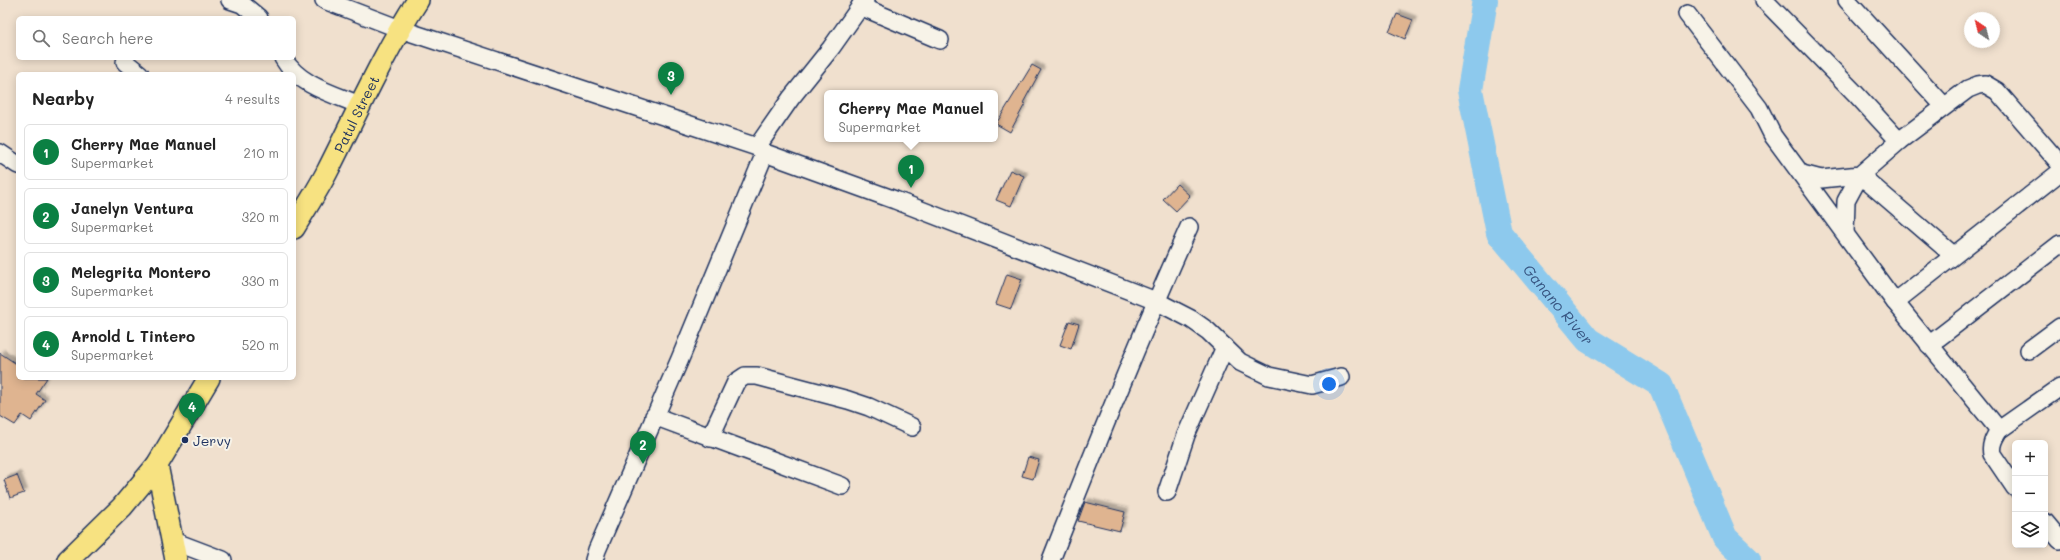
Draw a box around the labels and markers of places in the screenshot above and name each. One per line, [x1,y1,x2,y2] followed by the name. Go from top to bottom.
[658,62,684,95] pin: 3
[898,155,924,188] pin: 1
[179,393,205,426] pin: 4
[193,431,231,450] place label: Jervy
[630,431,656,464] pin: 2
[180,435,190,445] marker: Jervy

